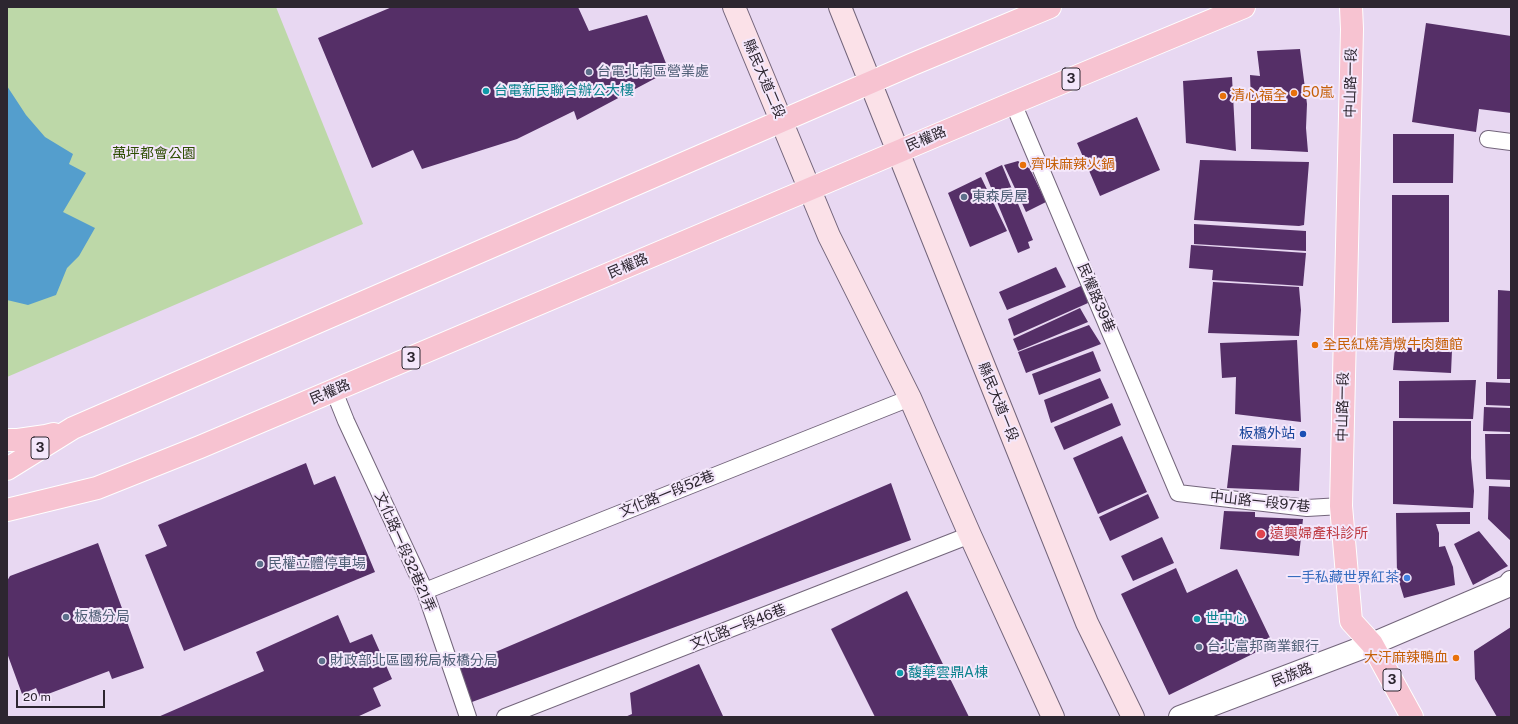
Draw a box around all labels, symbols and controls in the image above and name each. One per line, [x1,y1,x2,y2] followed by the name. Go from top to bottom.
[740,37,788,121] street label: 縣民大道二段
[1342,48,1360,118] street label: 中山路一段
[597,64,709,80] place label: 台電北南區營業處
[584,67,594,77] marker: 台電北南區營業處
[1062,68,1080,90] road number: 3
[494,83,634,99] place label: 台電新民聯合辦公大樓
[1302,85,1334,101] place label: 50嵐
[481,86,491,96] marker: 台電新民聯合辦公大樓
[1231,88,1287,104] place label: 清心福全
[1289,88,1299,98] marker: 50嵐
[1218,91,1228,101] marker: 清心福全
[903,123,949,155] street label: 民權路
[112,146,196,162] park label: 萬坪都會公園
[1031,157,1115,173] place label: 齊味麻辣火鍋
[1018,160,1028,170] marker: 齊味麻辣火鍋
[972,189,1028,205] place label: 東森房屋
[959,192,969,202] marker: 東森房屋
[605,250,651,282] street label: 民權路
[1074,261,1118,335] street label: 民權路39巷
[1323,337,1463,353] place label: 全民紅燒清燉牛肉麵館
[1310,340,1320,350] marker: 全民紅燒清燉牛肉麵館
[402,347,420,369] road number: 3
[974,360,1022,444] street label: 縣民大道一段
[1334,372,1352,442] street label: 中山路一段
[307,376,353,408] street label: 民權路
[1239,426,1295,442] place label: 板橋外站
[1298,429,1308,439] marker: 板橋外站
[31,437,49,459] road number: 3
[617,467,717,521] street label: 文化路一段52巷
[1209,488,1311,516] street label: 中山路一段97巷
[371,490,439,614] street label: 文化路一段32巷21弄
[1270,526,1368,542] place label: 遠興婦產科診所
[1255,528,1267,540] marker: 遠興婦產科診所
[268,556,366,572] place label: 民權立體停車場
[255,559,265,569] marker: 民權立體停車場
[1287,570,1399,586] place label: 一手私藏世界紅茶
[1402,573,1412,583] marker: 一手私藏世界紅茶
[688,601,788,653] street label: 文化路一段46巷
[74,609,130,625] place label: 板橋分局
[1205,611,1247,627] place label: 世中心
[61,612,71,622] marker: 板橋分局
[1192,614,1202,624] marker: 世中心
[1207,639,1319,655] place label: 台北富邦商業銀行
[1194,642,1204,652] marker: 台北富邦商業銀行
[1364,650,1448,666] place label: 大汗麻辣鴨血
[330,653,498,669] place label: 財政部北區國稅局板橋分局
[1451,653,1461,663] marker: 大汗麻辣鴨血
[317,656,327,666] marker: 財政部北區國稅局板橋分局
[1269,660,1315,690] street label: 民族路
[908,665,988,681] place label: 馥華雲鼎A棟
[895,668,905,678] marker: 馥華雲鼎A棟
[1383,669,1401,691] road number: 3
[18,682,107,708] scale bar
[23,690,51,704] text: 20 m

